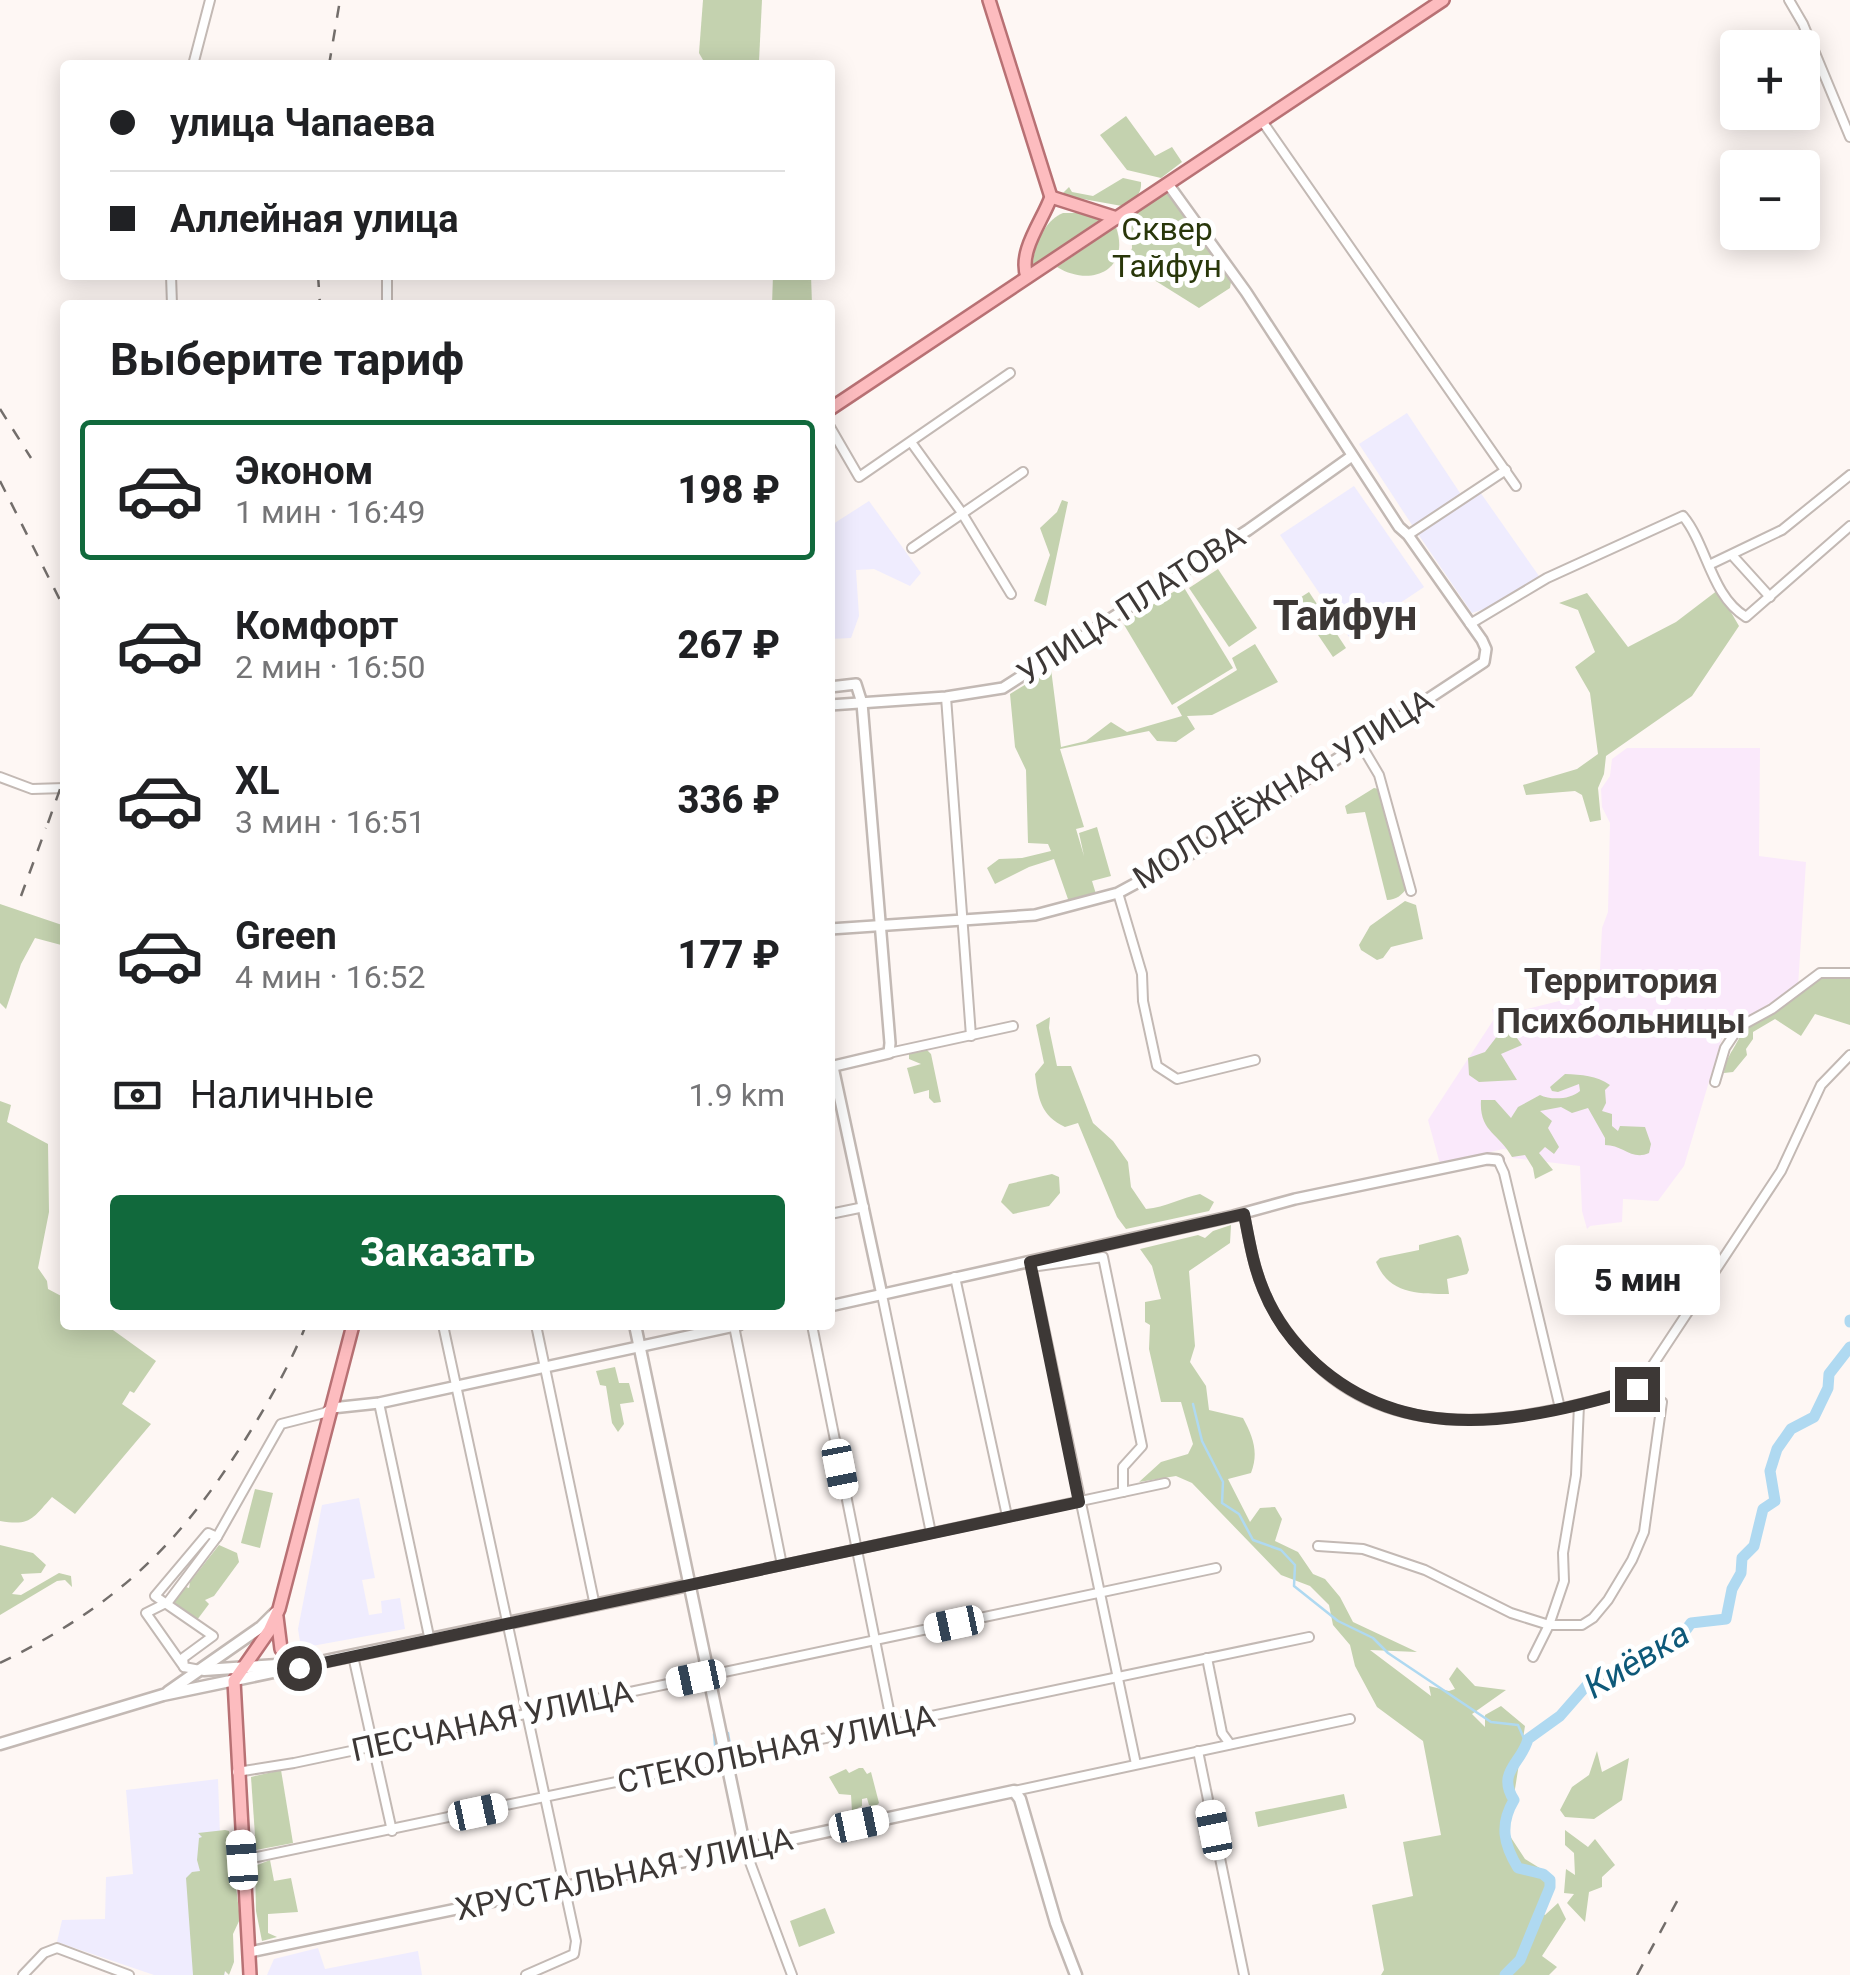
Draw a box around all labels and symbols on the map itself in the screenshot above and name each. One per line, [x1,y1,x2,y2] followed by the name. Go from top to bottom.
[1112,210,1222,285] park label: Сквер Тайфун
[1010,517,1252,693] street label: УЛИЦА ПЛАТОВА
[1273,591,1417,640] district label: Тайфун
[1126,681,1440,897] street label: МОЛОДЁЖНАЯ УЛИЦА
[1496,961,1746,1042] district label: Территория Психбольницы
[1554,1244,1720,1314] callout: 5 мин
[1615,1367,1660,1412] route end
[820,1437,860,1501] car
[922,1603,986,1645] car
[1577,1613,1697,1707] water label: Киёвка
[277,1646,322,1691] route start
[664,1657,728,1699] car
[348,1673,636,1769] street label: ПЕСЧАНАЯ УЛИЦА
[614,1697,938,1801] street label: СТЕКОЛЬНАЯ УЛИЦА
[446,1791,510,1833] car
[1194,1798,1234,1862] car
[827,1803,891,1845] car
[452,1820,796,1928] street label: ХРУСТАЛЬНАЯ УЛИЦА
[225,1829,259,1891] car

